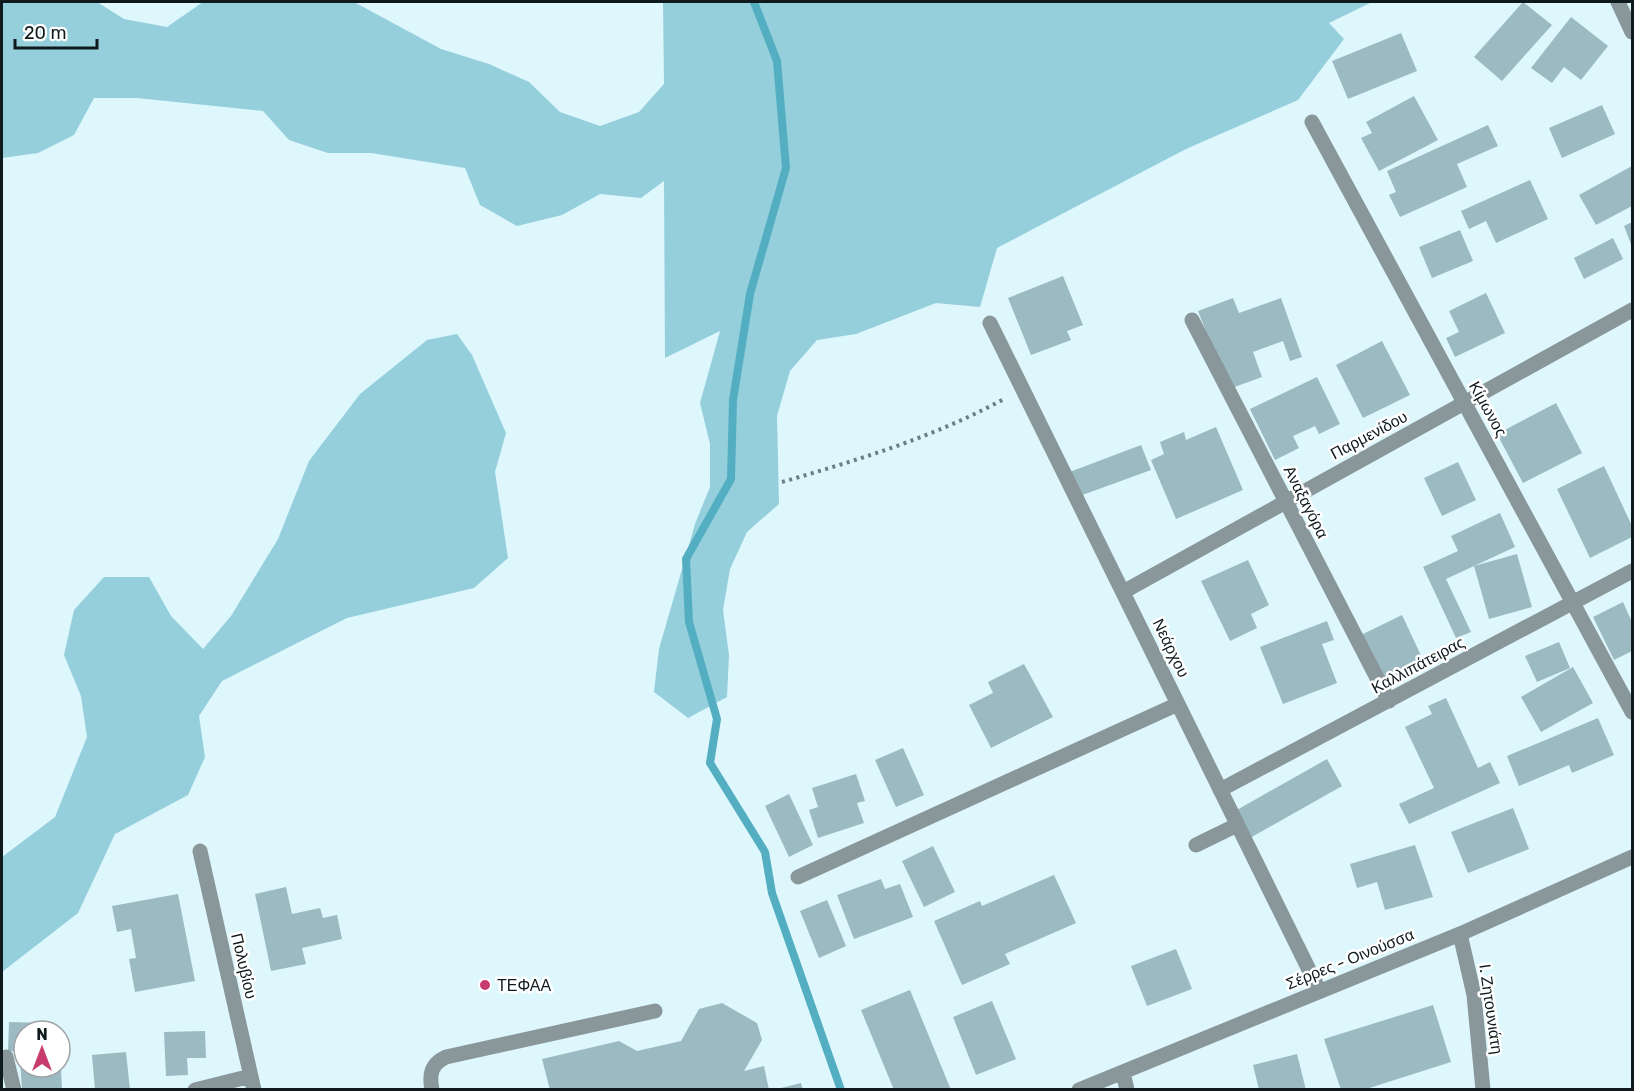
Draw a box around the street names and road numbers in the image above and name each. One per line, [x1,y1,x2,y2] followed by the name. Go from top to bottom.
[1465,378,1511,440] street label: Κίμωνος
[1327,407,1411,463] street label: Παρμενίδου
[1280,463,1332,541] street label: Αναξαγόρα
[1149,616,1193,680] street label: Νεάρχου
[1368,632,1468,697] street label: Καλλιπάτειρας
[1283,925,1417,993] street label: Σέρρες - Οινούσσα
[227,931,261,1001] street label: Πολυβίου
[1475,963,1507,1055] street label: Ι. Ζητουνιάτη

